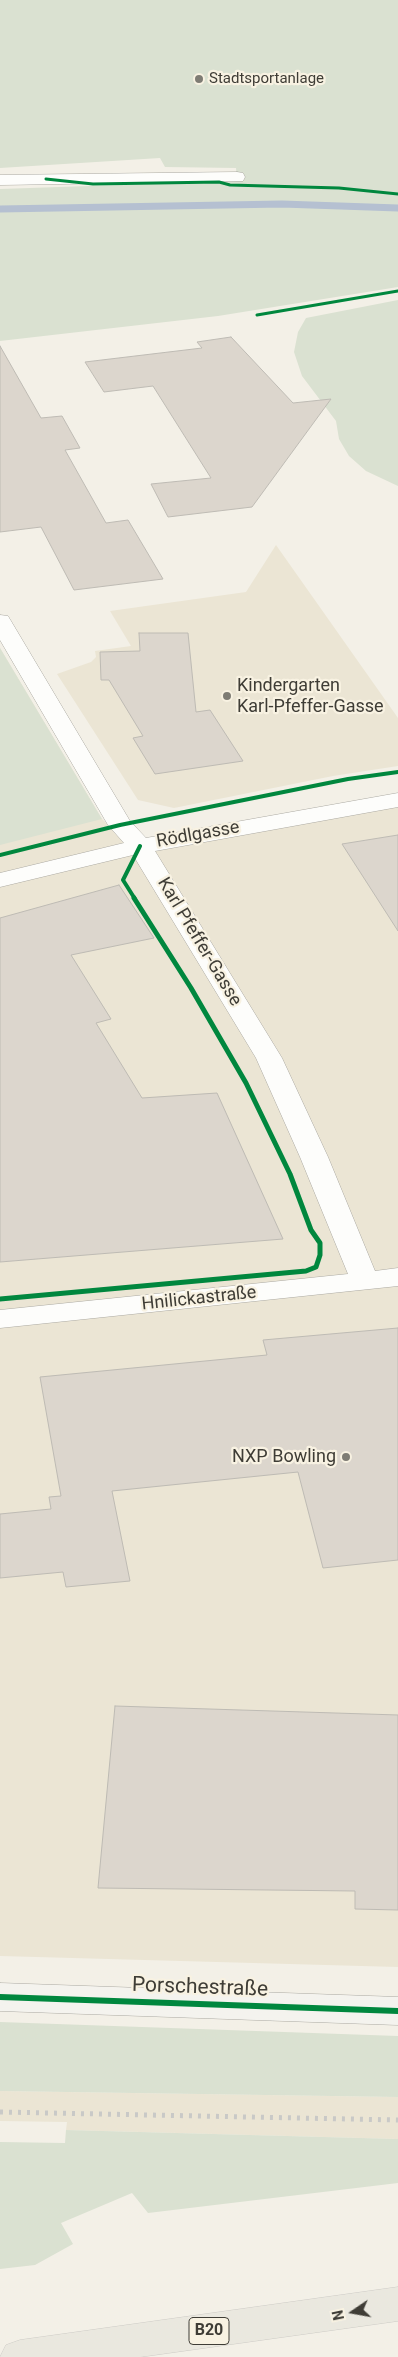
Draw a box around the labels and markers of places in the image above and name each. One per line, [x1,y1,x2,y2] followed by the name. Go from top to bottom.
[209,70,324,88] place label: Stadtsportanlage
[193,73,205,85] marker: Stadtsportanlage
[237,675,384,718] place label: Kindergarten Karl-Pfeffer-Gasse
[221,690,233,702] marker: Kindergarten Karl-Pfeffer-Gasse
[232,1446,336,1468] place label: NXP Bowling
[340,1451,352,1463] marker: NXP Bowling

